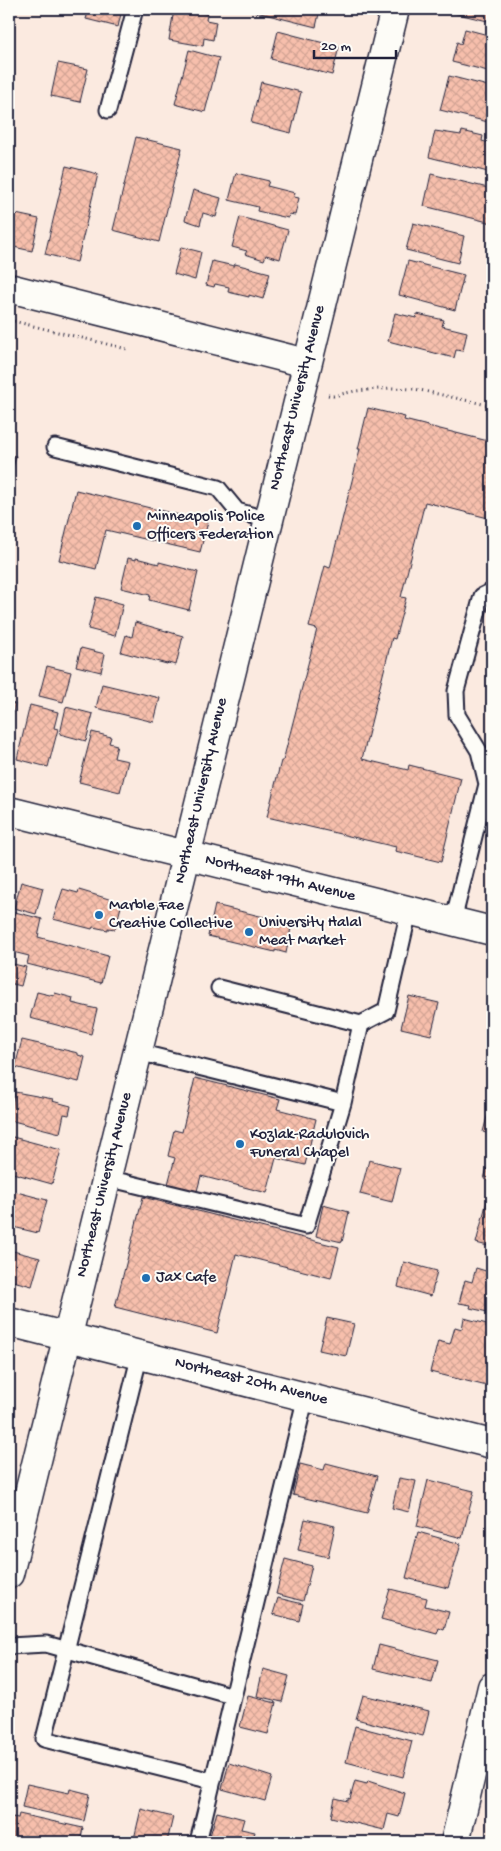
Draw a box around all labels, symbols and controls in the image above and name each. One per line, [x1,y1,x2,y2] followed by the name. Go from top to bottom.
[314,28,396,60] scale bar
[321,38,351,56] text: 20 m
[266,303,330,492] street label: Northeast University Avenue
[147,508,274,545] place label: Minneapolis Police Officers Federation
[131,520,143,532] marker: Minneapolis Police Officers Federation
[171,696,233,886] street label: Northeast University Avenue
[203,851,358,907] street label: Northeast 19th Avenue
[109,897,233,934] place label: Marble Fae Creative Collective
[93,909,105,921] marker: Marble Fae Creative Collective
[259,914,362,951] place label: University Halal Meat Market
[243,926,255,938] marker: University Halal Meat Market
[73,1090,137,1279] street label: Northeast University Avenue
[249,1126,370,1163] place label: Kozlak-Radulovich Funeral Chapel
[234,1138,246,1150] marker: Kozlak-Radulovich Funeral Chapel
[156,1269,217,1288] place label: Jax Cafe
[140,1272,152,1284] marker: Jax Cafe
[173,1354,330,1410] street label: Northeast 20th Avenue

